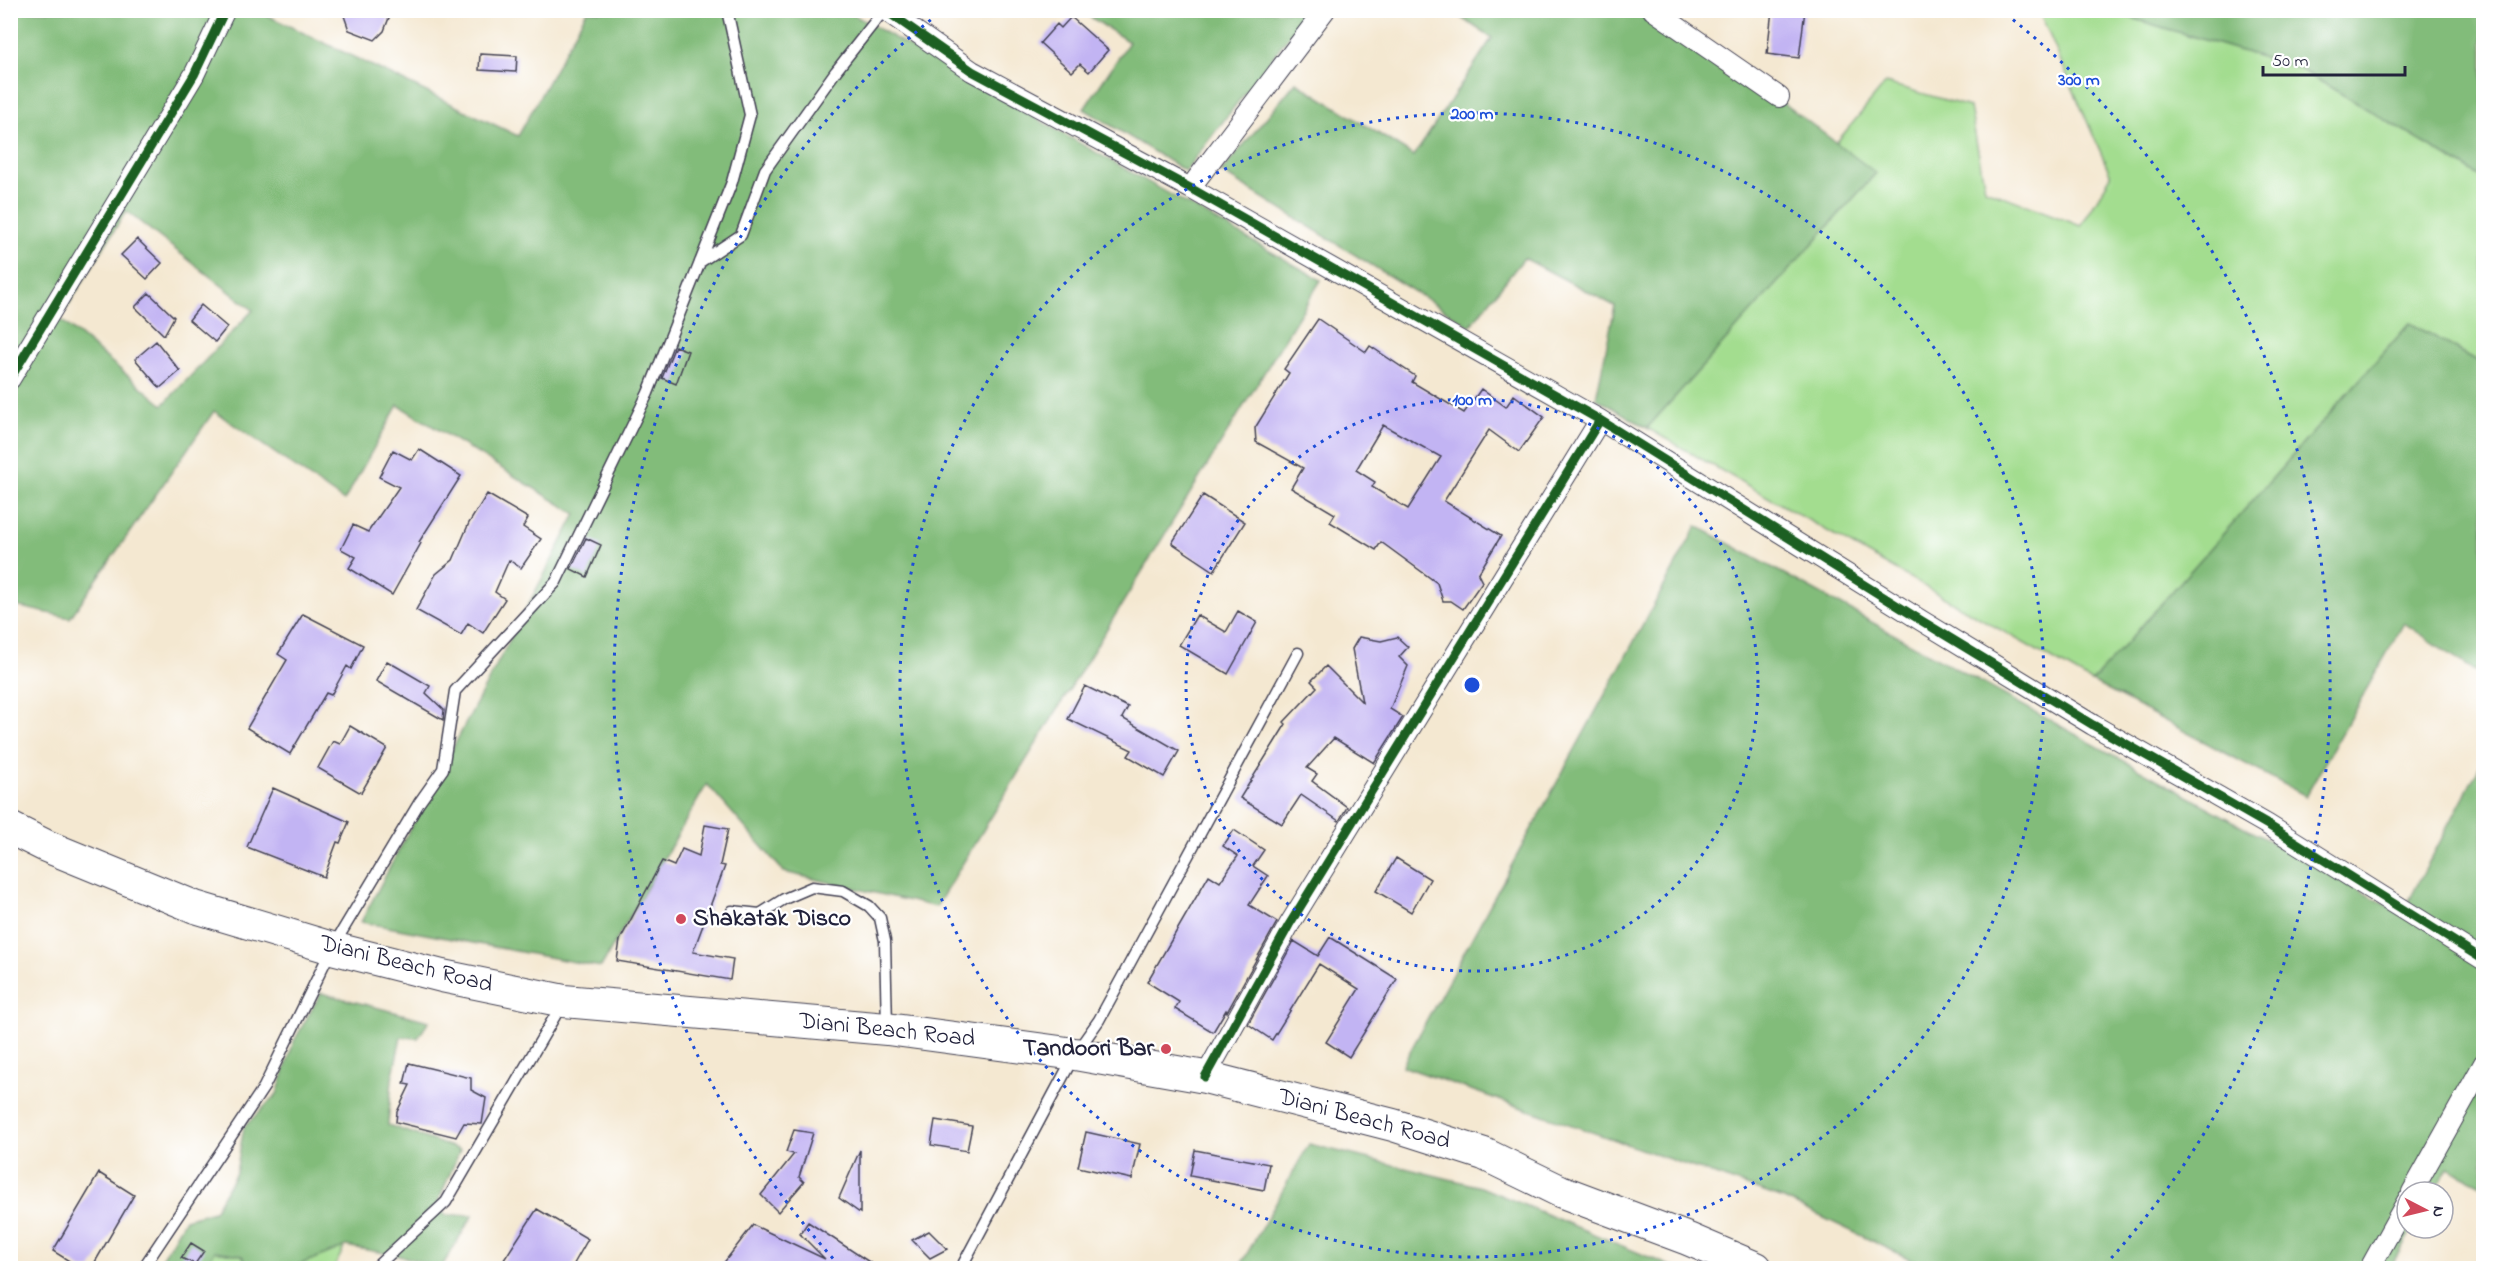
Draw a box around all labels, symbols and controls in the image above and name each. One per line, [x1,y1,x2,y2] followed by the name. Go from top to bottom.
[2263,39,2406,77] scale bar
[2272,49,2309,75] text: 50 m
[2057,68,2100,94] text: 300 m
[1450,102,1494,128] text: 200 m
[1452,388,1492,414] text: 100 m
[1462,675,1482,695] centre of rings
[693,902,851,937] place label: Shakatak Disco
[674,912,688,926] marker: Shakatak Disco
[315,926,497,1004] street label: Diani Beach Road
[796,1004,977,1058] street label: Diani Beach Road
[1023,1032,1155,1067] place label: Tandoori Bar
[1159,1042,1173,1056] marker: Tandoori Bar
[1273,1080,1455,1160] street label: Diani Beach Road
[2395,1180,2455,1240] north arrow
[2425,1205,2450,1219] text: N

